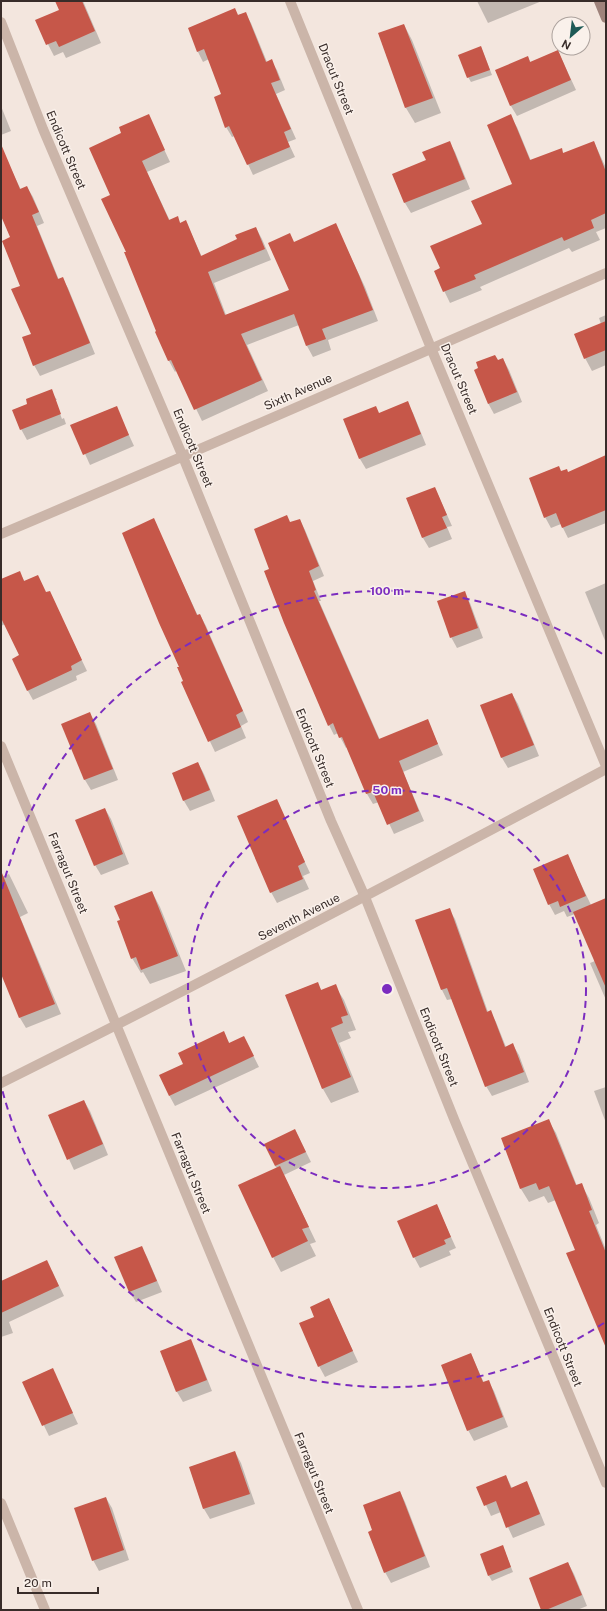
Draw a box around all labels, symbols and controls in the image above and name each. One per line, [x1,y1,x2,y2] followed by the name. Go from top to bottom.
[551,16,591,56] north arrow
[560,38,573,52] text: N
[315,41,357,117] street label: Dracut Street
[43,109,89,192] street label: Endicott Street
[438,341,480,417] street label: Dracut Street
[262,371,334,413] street label: Sixth Avenue
[170,407,216,490] street label: Endicott Street
[370,584,404,598] text: 100 m
[293,706,337,790] street label: Endicott Street
[372,783,402,797] text: 50 m
[45,830,91,916] street label: Farragut Street
[256,890,342,944] street label: Seventh Avenue
[380,982,394,996] centre of rings
[417,1005,461,1089] street label: Endicott Street
[168,1130,214,1216] street label: Farragut Street
[541,1305,585,1389] street label: Endicott Street
[291,1430,337,1516] street label: Farragut Street
[18,1569,98,1595] scale bar
[24,1576,52,1590] text: 20 m

